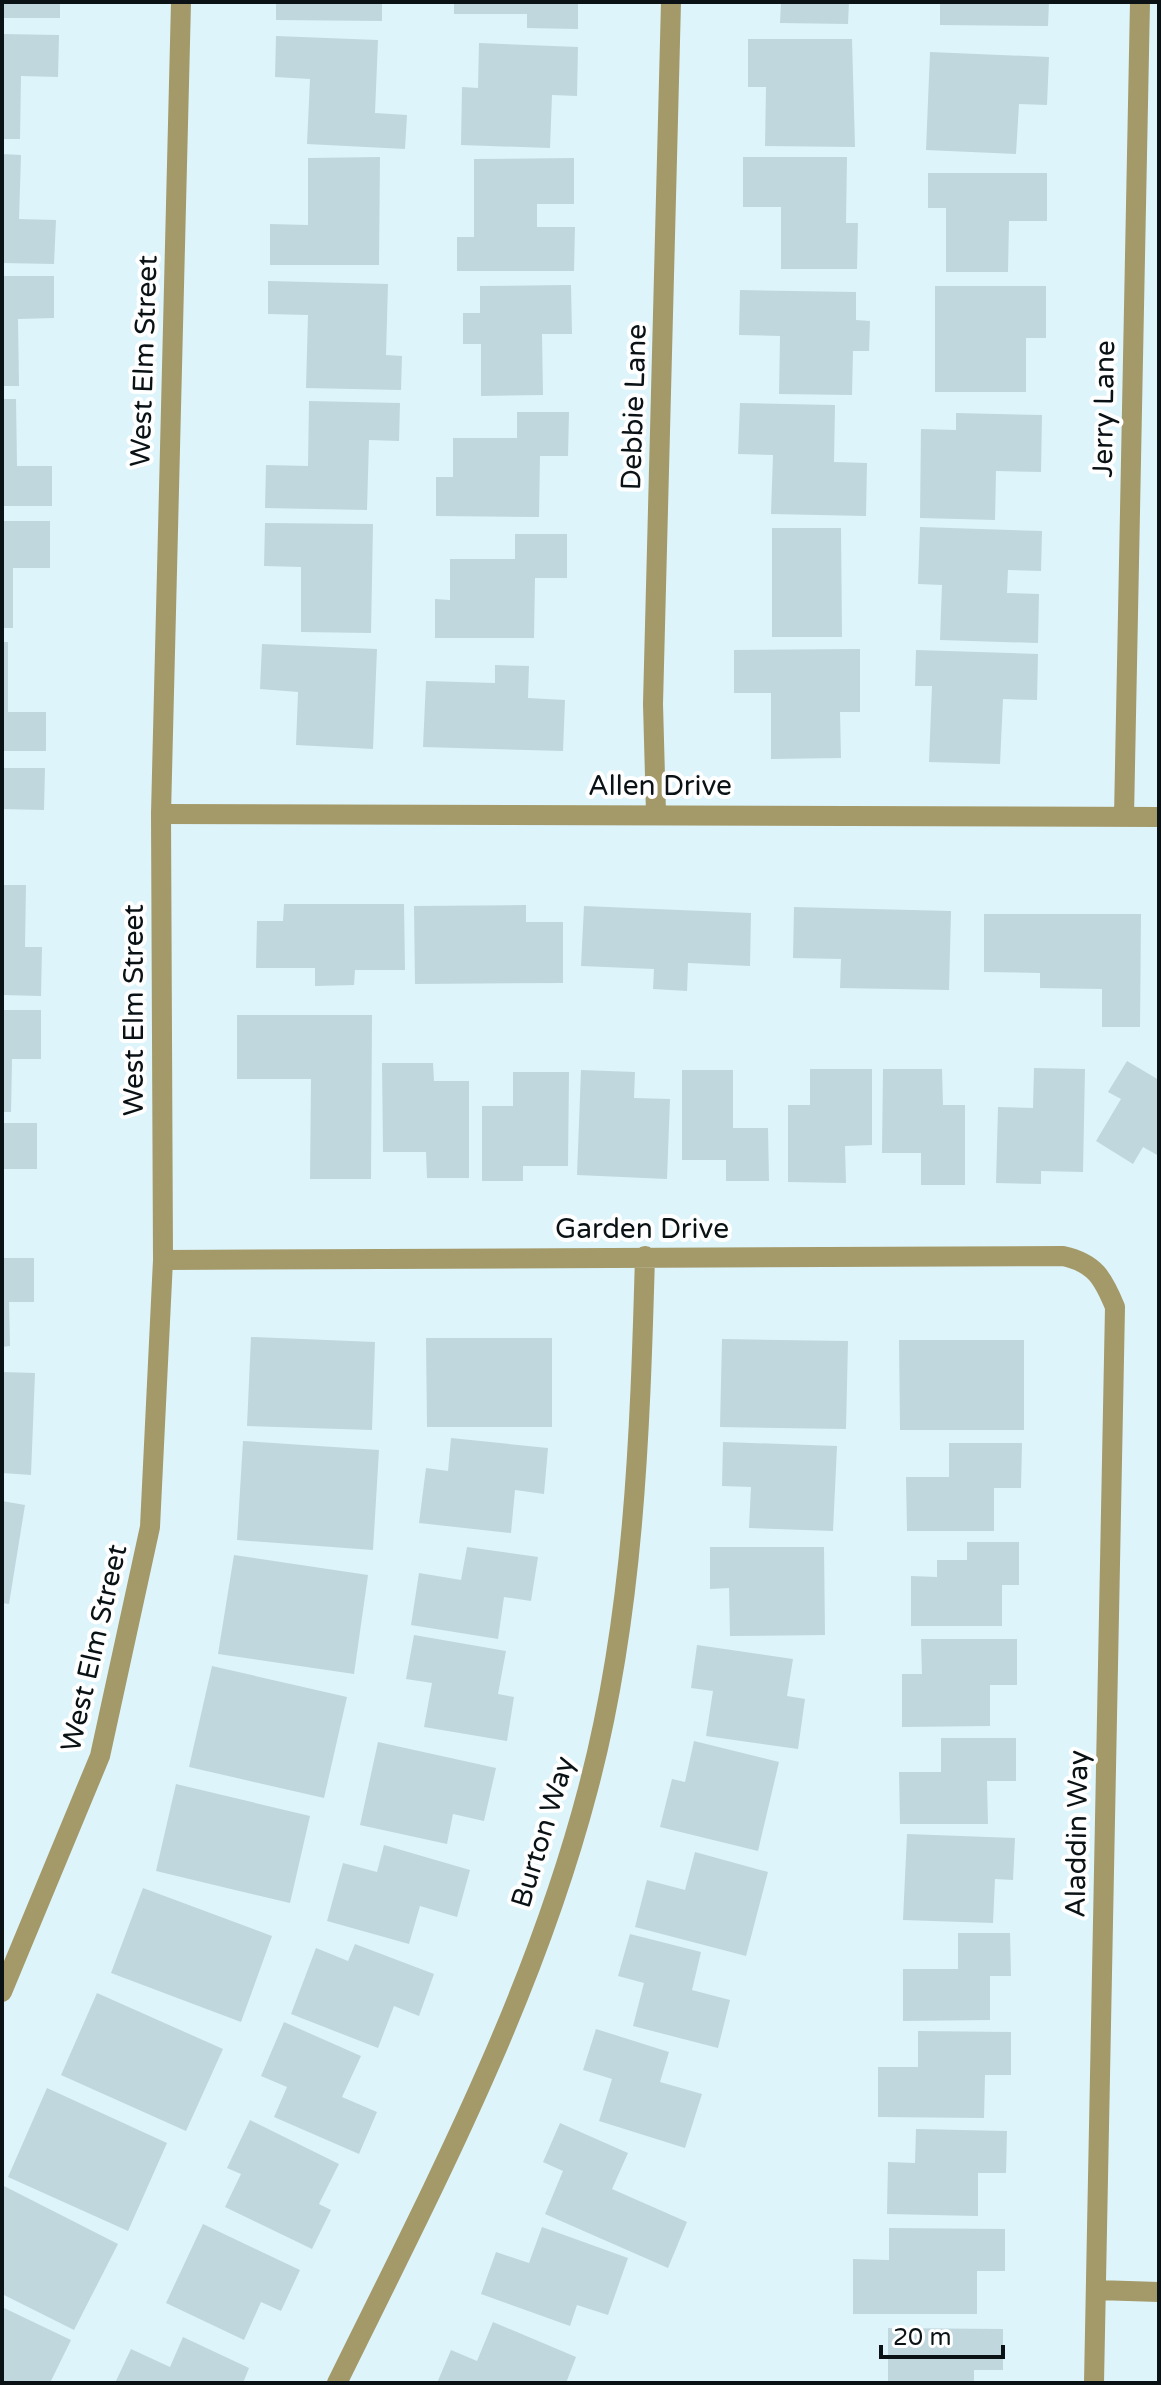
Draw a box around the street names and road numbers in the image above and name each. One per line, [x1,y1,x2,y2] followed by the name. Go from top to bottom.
[123,254,165,468] street label: West Elm Street
[614,323,654,491] street label: Debbie Lane
[1086,340,1122,478] street label: Jerry Lane
[588,769,732,803] street label: Allen Drive
[117,904,151,1116] street label: West Elm Street
[555,1212,729,1246] street label: Garden Drive
[54,1541,134,1755] street label: West Elm Street
[1059,1750,1095,1918] street label: Aladdin Way
[504,1752,582,1912] street label: Burton Way

